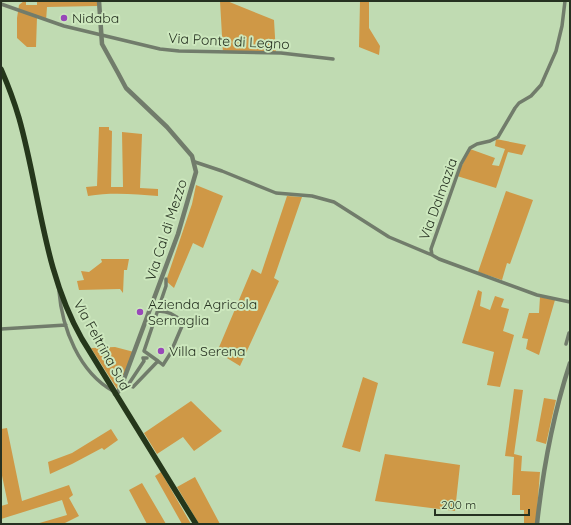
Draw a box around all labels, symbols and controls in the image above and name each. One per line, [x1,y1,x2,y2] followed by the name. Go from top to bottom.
[72,9,119,27] place label: Nidaba
[59,13,69,23] marker: Nidaba
[168,29,290,53] street label: Via Ponte di Legno
[415,156,461,242] street label: Via Dalmazia
[141,177,191,283] street label: Via Cal di Mezzo
[148,295,257,329] place label: Azienda Agricola Sernaglia
[70,296,134,394] street label: Via Feltrina Sud
[135,307,145,317] marker: Azienda Agricola Sernaglia
[169,342,245,360] place label: Villa Serena
[156,346,166,356] marker: Villa Serena
[435,491,529,517] scale bar
[441,497,476,512] text: 200 m

